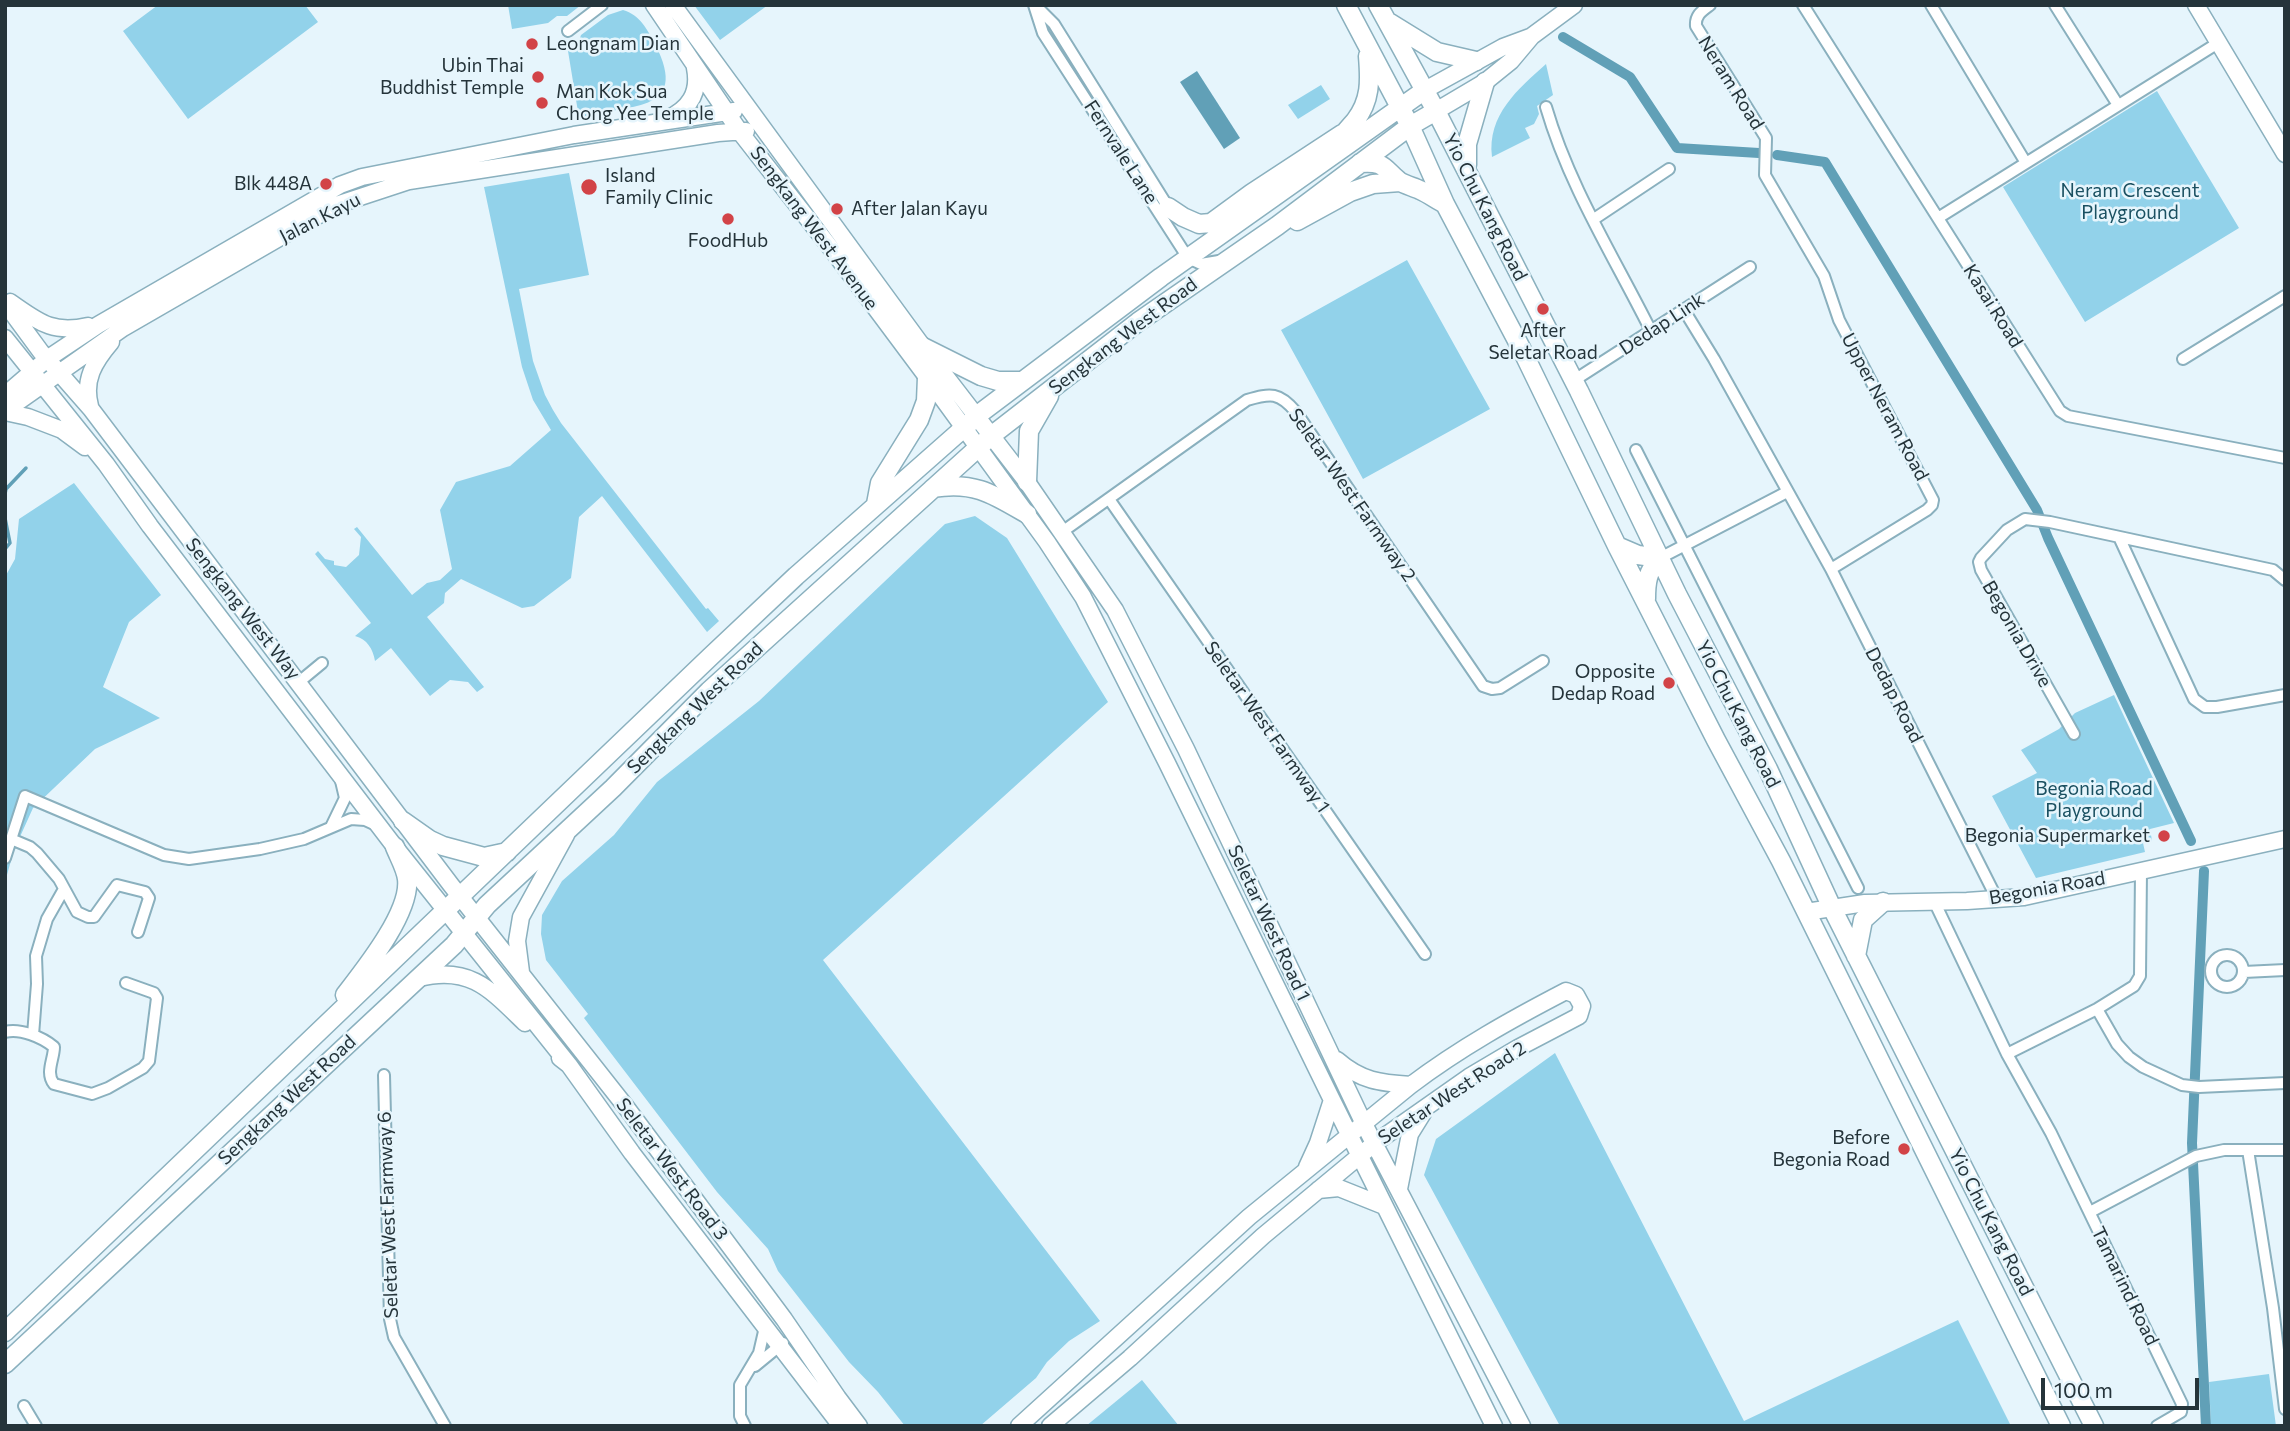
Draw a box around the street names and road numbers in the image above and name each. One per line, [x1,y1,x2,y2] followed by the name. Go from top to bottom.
[1693,32,1769,134] street label: Neram Road
[1079,96,1163,208] street label: Fernvale Lane
[1438,130,1532,284] street label: Yio Chu Kang Road
[745,142,883,314] street label: Sengkang West Avenue
[276,188,364,248] street label: Jalan Kayu
[1958,260,2028,352] street label: Kasai Road
[1044,273,1202,399] street label: Sengkang West Road
[1615,288,1709,360] street label: Dedap Link
[1836,329,1934,485] street label: Upper Neram Road
[1284,404,1420,586] street label: Seletar West Farmway 2
[181,534,305,684] street label: Sengkang West Way
[1977,577,2057,691] street label: Begonia Drive
[622,637,768,779] street label: Sengkang West Road
[1199,637,1335,817] street label: Seletar West Farmway 1
[1691,637,1785,791] street label: Yio Chu Kang Road
[1860,643,1928,747] street label: Dedap Road
[1223,842,1315,1004] street label: Seletar West Road 1
[1987,867,2107,909] street label: Begonia Road
[213,1030,361,1170] street label: Sengkang West Road
[1374,1037,1530,1149] street label: Seletar West Road 2
[611,1094,733,1244] street label: Seletar West Road 3
[373,1111,403,1319] street label: Seletar West Farmway 6
[1944,1145,2038,1299] street label: Yio Chu Kang Road
[2086,1223,2164,1349] street label: Tamarind Road

